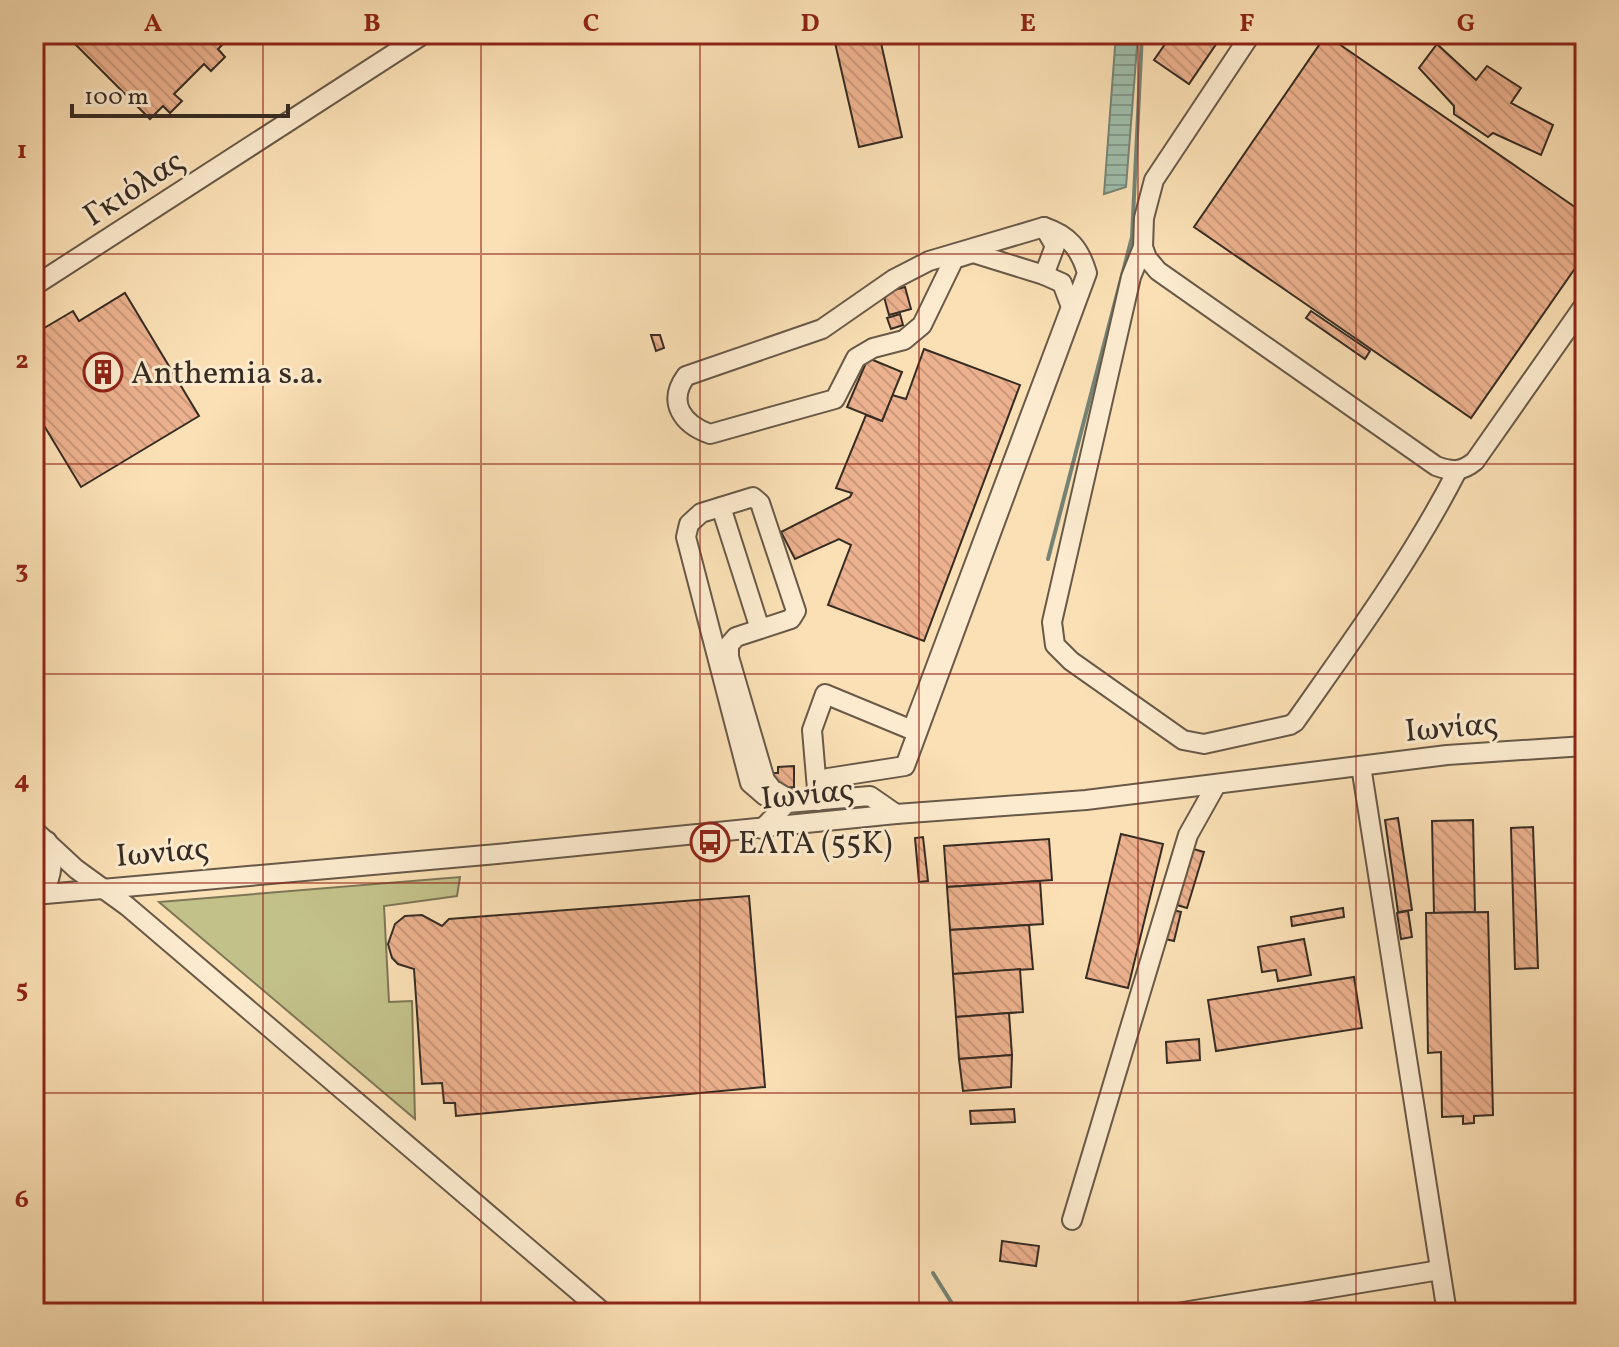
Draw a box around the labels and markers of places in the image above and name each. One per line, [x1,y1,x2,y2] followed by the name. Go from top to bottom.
[82,351,124,393] building icon: Anthemia s.a.
[131,353,323,397] place label: Anthemia s.a.
[689,821,731,863] bus stop icon: ΕΛΤΑ (55Κ)
[738,823,892,867] place label: ΕΛΤΑ (55Κ)

